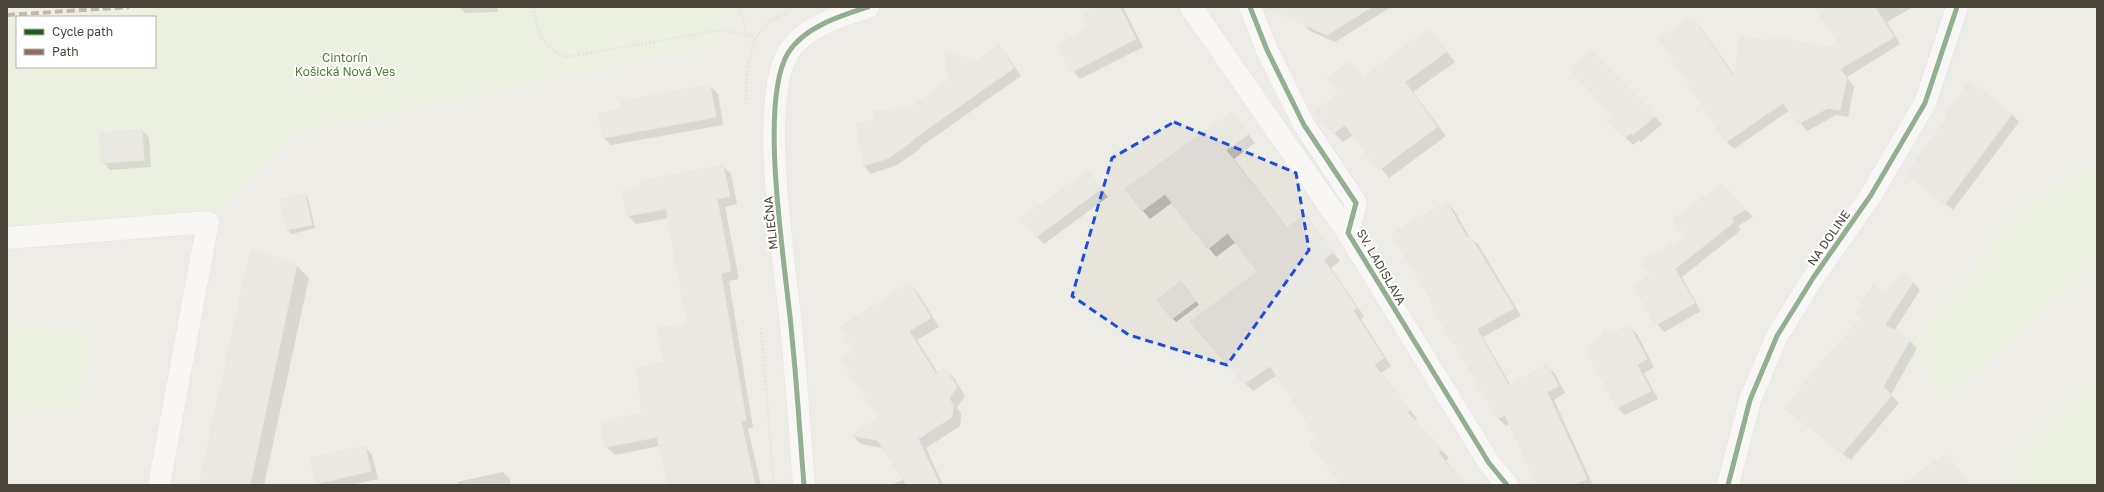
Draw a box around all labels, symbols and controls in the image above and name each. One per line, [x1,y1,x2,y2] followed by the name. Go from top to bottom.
[16,16,156,68] legend
[52,24,113,39] text: Cycle path
[52,44,79,59] text: Path
[295,50,395,79] park label: Cintorín Košická Nová Ves
[760,196,781,250] street label: MLIEČNA
[1804,207,1853,268] street label: NA DOLINE
[1354,226,1409,307] street label: SV. LADISLAVA

